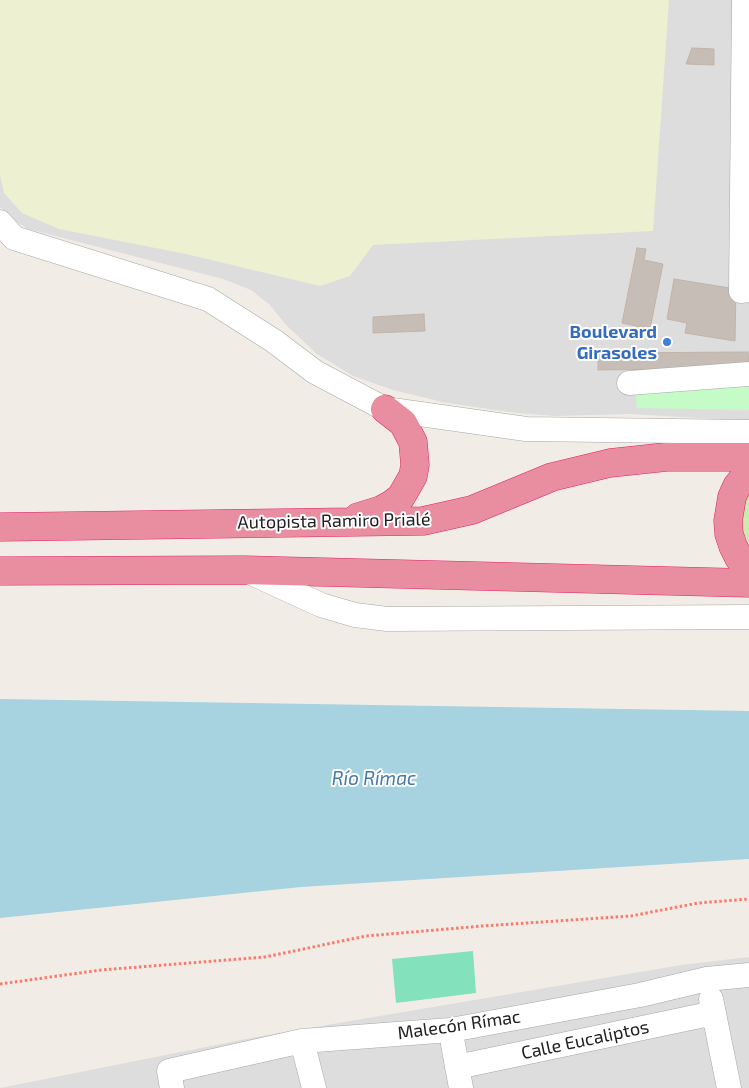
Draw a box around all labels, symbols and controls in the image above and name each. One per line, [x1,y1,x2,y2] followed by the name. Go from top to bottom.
[570,321,657,364] place label: Boulevard Girasoles
[661,336,673,348] marker: Boulevard Girasoles
[237,509,431,533] street label: Autopista Ramiro Prialé
[332,768,416,790] water label: Río Rímac
[396,1006,522,1044] street label: Malecón Rímac
[519,1016,651,1064] street label: Calle Eucaliptos

